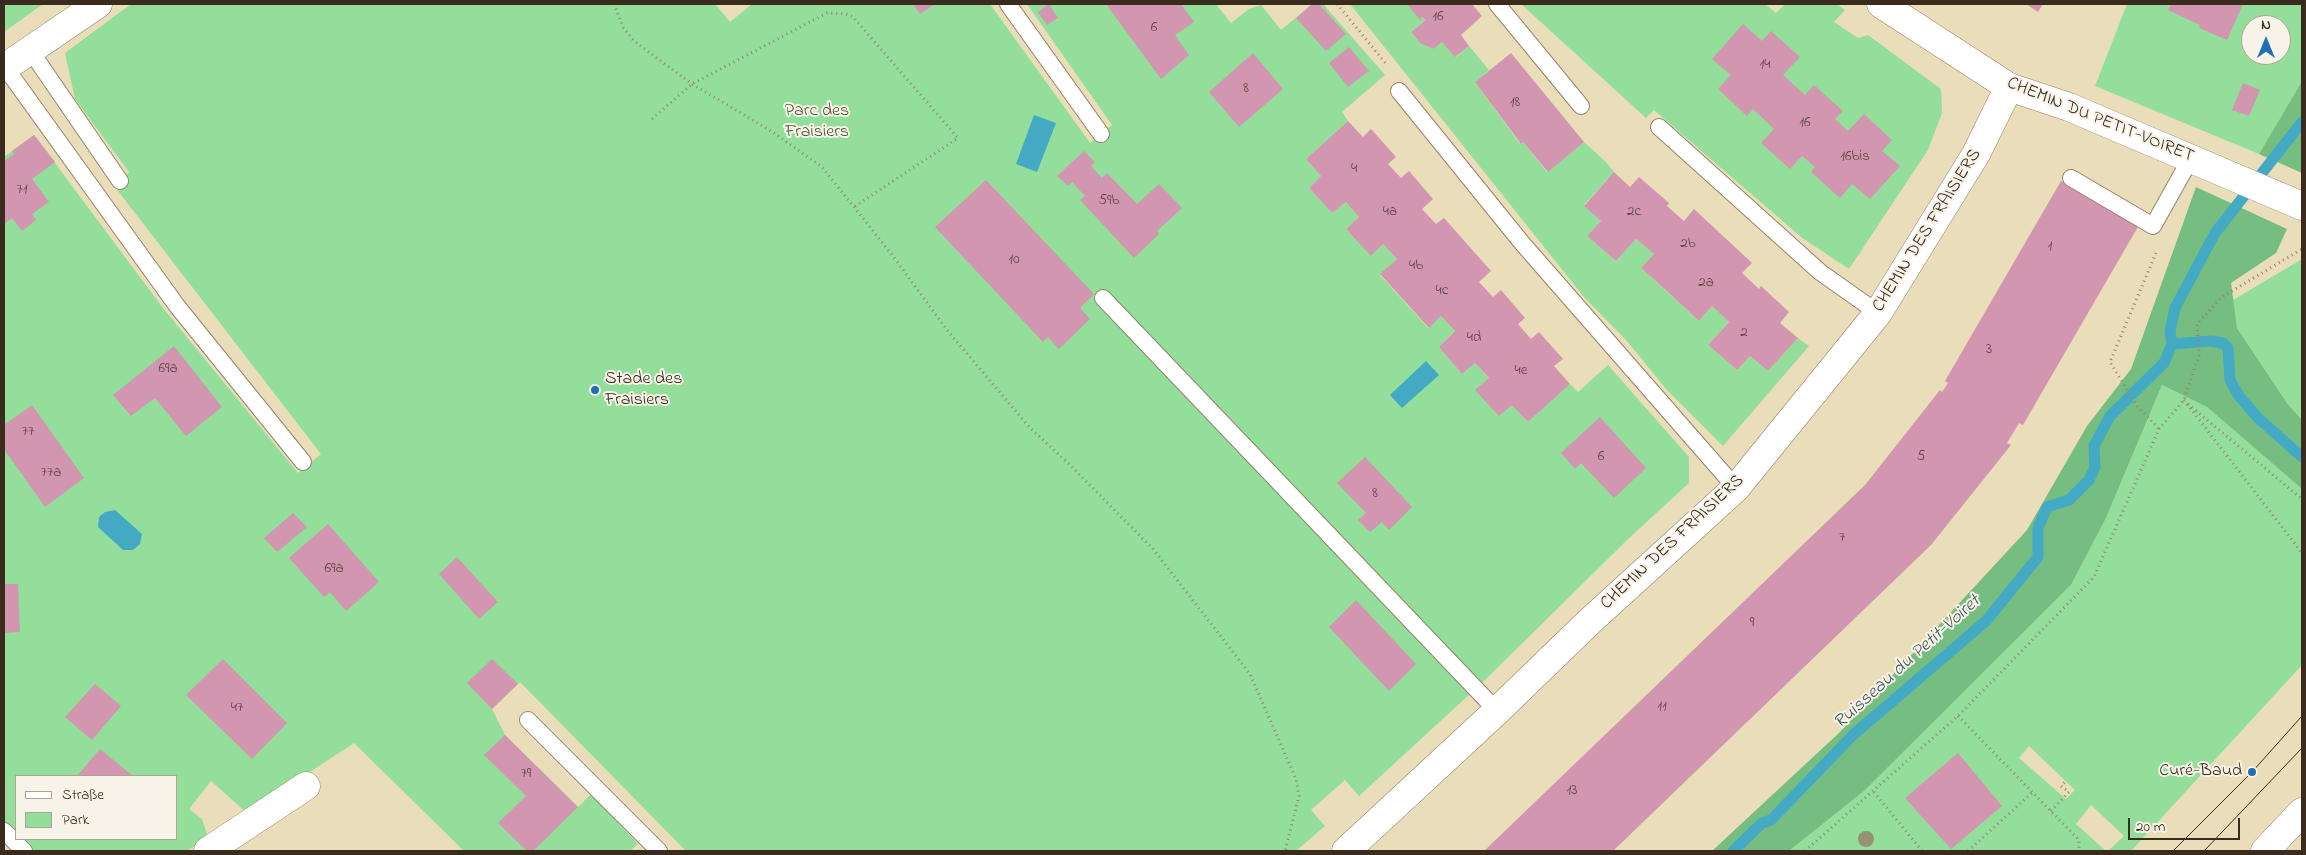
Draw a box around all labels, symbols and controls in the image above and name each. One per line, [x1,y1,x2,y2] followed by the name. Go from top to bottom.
[1432,9,1444,27] house number: 16
[2241,15,2291,65] north arrow
[2261,15,2271,36] text: N
[1151,20,1157,38] house number: 6
[1760,57,1770,75] house number: 14
[2003,74,2197,168] street label: CHEMIN DU PETIT-VOIRET
[1243,81,1249,99] house number: 8
[1510,95,1520,113] house number: 18
[785,101,849,144] park label: Parc des Fraisiers
[1799,115,1811,133] house number: 16
[1869,145,1987,317] street label: CHEMIN DES FRAISIERS
[1840,149,1870,167] house number: 16bis
[1351,161,1357,179] house number: 4
[17,182,27,200] house number: 71
[1098,193,1120,211] house number: 59b
[1383,204,1397,222] house number: 4a
[1627,204,1641,222] house number: 2c
[1680,236,1696,254] house number: 2b
[2048,239,2052,257] house number: 1
[1008,252,1020,270] house number: 10
[1409,258,1423,276] house number: 4b
[1698,275,1714,293] house number: 2a
[1436,283,1448,301] house number: 4c
[1740,325,1748,343] house number: 2
[1467,330,1481,348] house number: 4d
[1986,342,1992,360] house number: 3
[158,361,178,379] house number: 69a
[1515,363,1527,381] house number: 4e
[605,369,682,412] place label: Stade des Fraisiers
[589,384,601,396] marker: Stade des Fraisiers
[22,424,34,442] house number: 77
[1598,449,1604,467] house number: 6
[1917,449,1925,467] house number: 5
[41,465,61,483] house number: 77a
[1597,471,1749,615] street label: CHEMIN DES FRAISIERS
[1372,486,1378,504] house number: 8
[1839,530,1845,548] house number: 7
[324,561,344,579] house number: 69a
[1830,591,1986,735] water label: Ruisseau du Petit-Voiret
[1750,615,1754,633] house number: 9
[1657,699,1667,717] house number: 11
[231,700,243,718] house number: 47
[2159,761,2242,783] place label: Curé-Baud
[521,766,531,784] house number: 79
[2246,766,2258,778] marker: Curé-Baud
[15,775,178,840] legend
[1567,783,1577,801] house number: 13
[62,784,104,806] text: Straße
[2131,808,2244,840] scale bar
[62,809,89,831] text: Park
[2136,816,2165,838] text: 20 m

